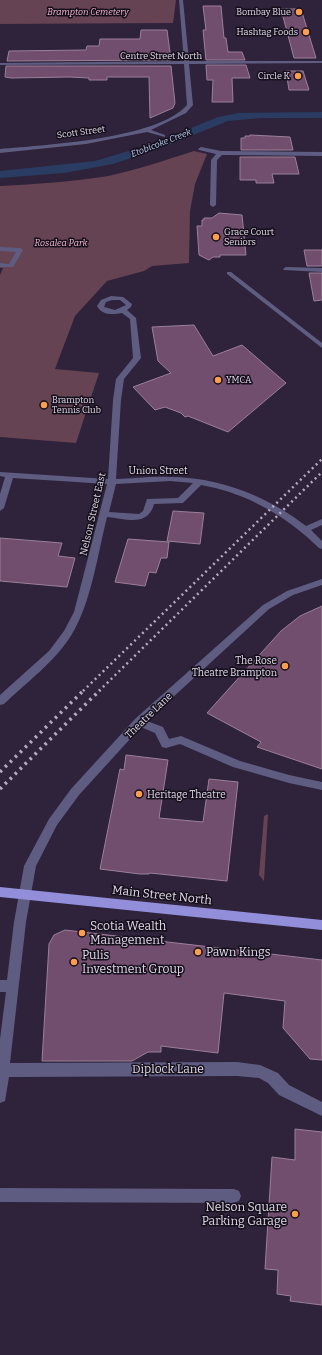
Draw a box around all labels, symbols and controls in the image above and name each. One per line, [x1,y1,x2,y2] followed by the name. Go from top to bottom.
[47,7,129,17] park label: Brampton Cemetery
[236,7,291,17] place label: Bombay Blue
[294,7,304,17] marker: Bombay Blue
[237,27,298,37] place label: Hashtag Foods
[301,27,311,37] marker: Hashtag Foods
[120,51,202,61] street label: Centre Street North
[258,71,291,81] place label: Circle K
[293,71,303,81] marker: Circle K
[56,124,107,140] street label: Scott Street
[129,127,193,159] water label: Etobicoke Creek
[224,227,275,247] place label: Grace Court Seniors
[211,232,221,242] marker: Grace Court Seniors
[35,238,88,248] park label: Rosalea Park
[213,375,223,385] marker: YMCA
[226,375,252,385] place label: YMCA
[52,395,101,415] place label: Brampton Tennis Club
[39,400,49,410] marker: Brampton Tennis Club
[128,465,188,477] street label: Union Street
[78,471,108,557] street label: Nelson Street East
[192,655,278,679] place label: The Rose Theatre Brampton
[280,661,290,671] marker: The Rose Theatre Brampton
[123,690,175,741] street label: Theatre Lane
[134,789,144,799] marker: Heritage Theatre
[147,789,226,801] place label: Heritage Theatre
[111,883,213,907] street label: Main Street North
[90,919,167,947] place label: Scotia Wealth Management
[77,928,87,938] marker: Scotia Wealth Management
[206,945,271,959] place label: Pawn Kings
[193,947,203,957] marker: Pawn Kings
[82,948,184,976] place label: Pulis Investment Group
[69,957,79,967] marker: Pulis Investment Group
[132,1062,204,1076] street label: Diplock Lane
[202,1200,287,1228] place label: Nelson Square Parking Garage
[290,1209,300,1219] marker: Nelson Square Parking Garage

